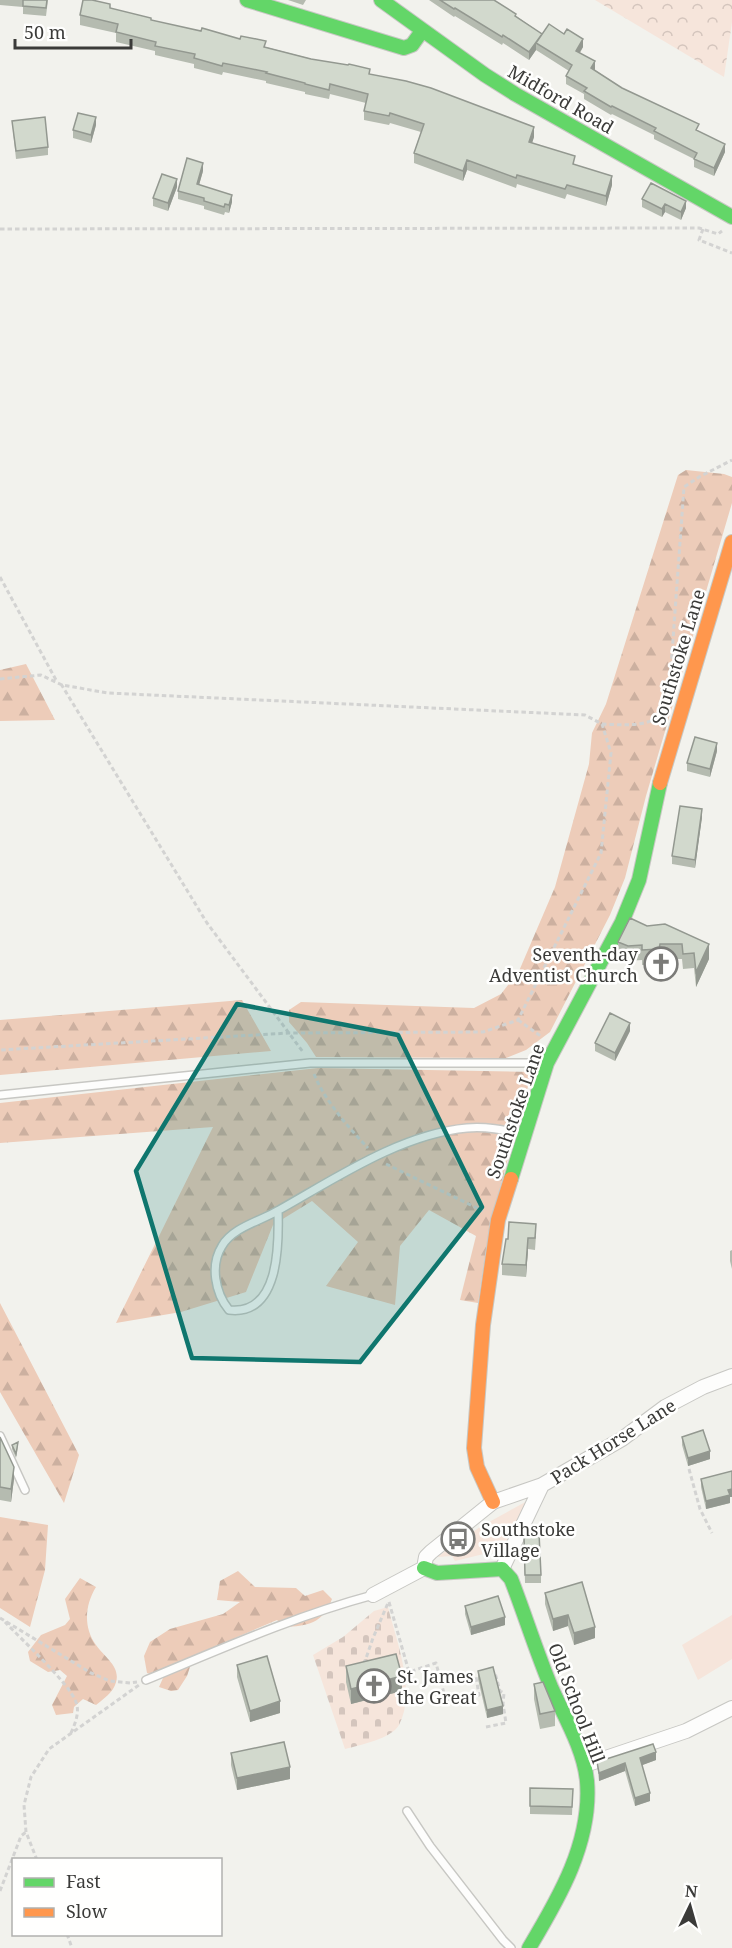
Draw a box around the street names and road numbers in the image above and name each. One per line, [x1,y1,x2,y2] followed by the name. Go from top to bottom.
[504,59,618,139] street label: Midford Road
[646,586,710,728] street label: Southstoke Lane
[481,1040,549,1182] street label: Southstoke Lane
[546,1393,680,1489] street label: Pack Horse Lane
[543,1639,611,1767] street label: Old School Hill

